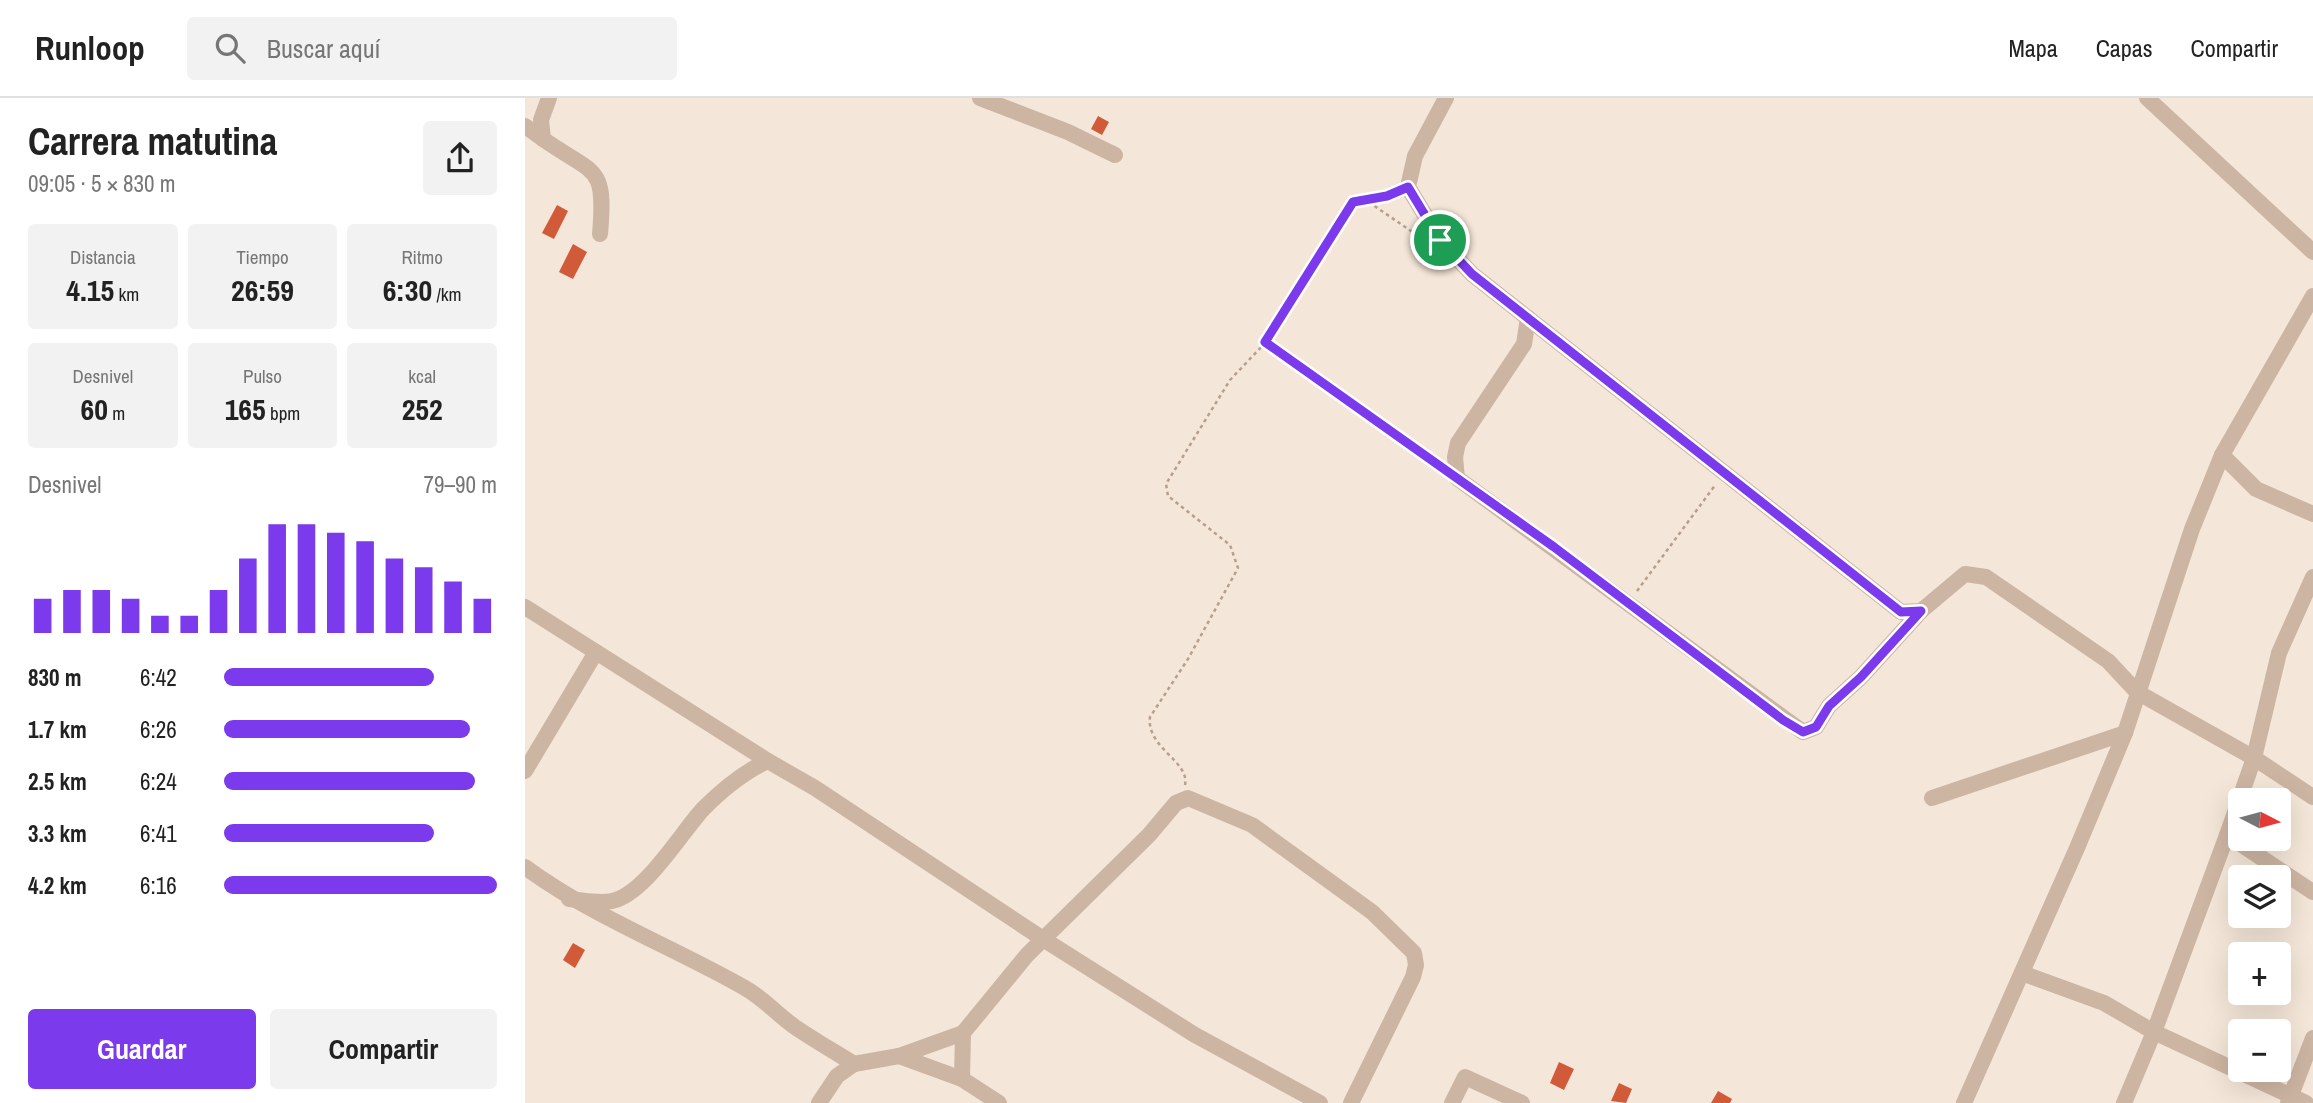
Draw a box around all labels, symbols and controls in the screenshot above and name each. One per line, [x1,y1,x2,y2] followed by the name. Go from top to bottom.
[187,17,677,80] search box
[35,26,145,70] text: Runloop
[211,29,249,67] icon: search
[267,31,381,66] text: Buscar aquí
[2008,32,2058,64] text: Mapa
[2096,32,2153,64] text: Capas
[2191,32,2278,64] text: Compartir
[28,116,277,167] text: Carrera matutina
[423,121,497,195] button: share
[28,168,175,199] text: 09:05 · 5 × 830 m
[1410,210,1470,270] pin
[1421,221,1459,259] icon: arrive
[70,244,136,270] text: Distancia
[236,244,289,270] text: Tiempo
[401,244,443,270] text: Ritmo
[66,270,114,310] text: 4.15
[231,270,294,310] text: 26:59
[383,270,432,310] text: 6:30
[114,281,139,307] text: km
[432,281,462,307] text: /km
[73,363,133,389] text: Desnivel
[243,363,282,389] text: Pulso
[408,363,436,389] text: kcal
[80,389,108,429] text: 60
[225,389,266,429] text: 165
[402,389,443,429] text: 252
[108,400,125,426] text: m
[266,400,300,426] text: bpm
[28,469,101,500] text: Desnivel
[424,469,497,500] text: 79–90 m
[28,662,81,693] text: 830 m
[140,662,177,693] text: 6:42
[28,714,87,745] text: 1.7 km
[140,714,177,745] text: 6:26
[28,766,87,797] text: 2.5 km
[140,766,177,797] text: 6:24
[2228,788,2291,850] north arrow
[2228,788,2291,1082] map controls
[28,818,87,849] text: 3.3 km
[140,818,177,849] text: 6:41
[2228,865,2291,928] button: layers
[28,870,87,901] text: 4.2 km
[140,870,177,901] text: 6:16
[2228,942,2291,1005] button: +
[28,1009,256,1089] button: Guardar
[270,1009,497,1089] button: Compartir
[2228,1019,2291,1082] button: −

